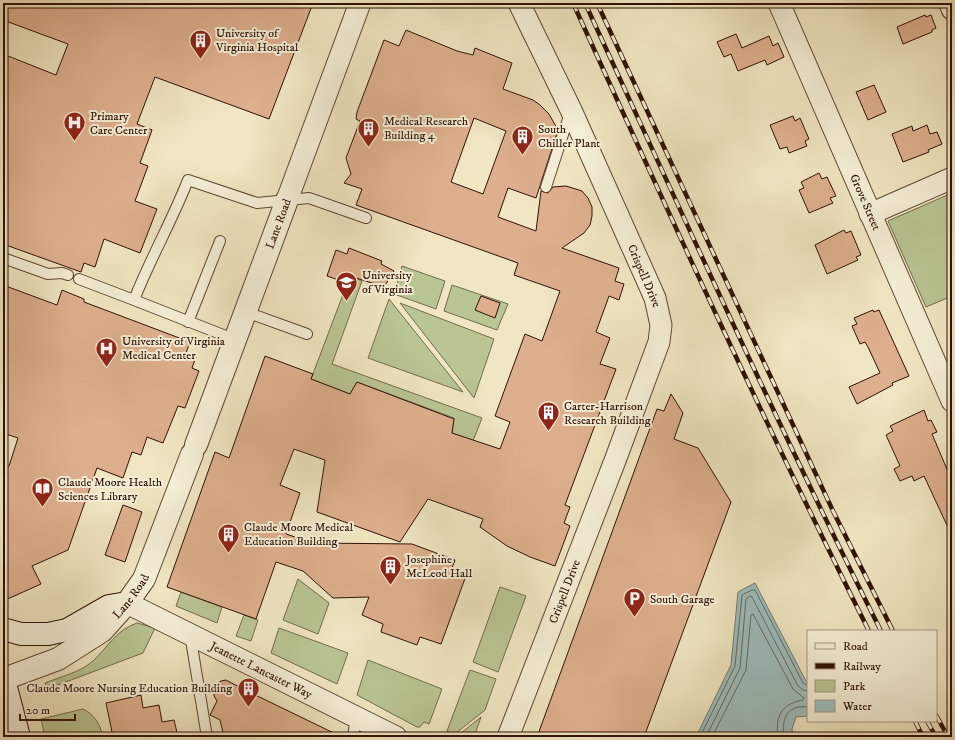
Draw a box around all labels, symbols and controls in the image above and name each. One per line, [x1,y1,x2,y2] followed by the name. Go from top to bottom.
[215,26,299,55] place label: University of Virginia Hospital
[188,27,214,60] building icon: University of Virginia Hospital
[90,109,148,138] place label: Primary Care Center
[62,110,88,143] hospital icon: Primary Care Center
[384,114,469,143] place label: Medical Research Building 4
[356,115,382,148] building icon: Medical Research Building 4
[538,122,600,151] place label: South Chiller Plant
[510,123,536,156] building icon: South Chiller Plant
[847,172,884,233] street label: Grove Street
[262,197,294,251] street label: Lane Road
[624,242,664,310] street label: Crispell Drive
[362,268,414,297] place label: University of Virginia
[334,269,360,302] school or university icon: University of Virginia
[122,334,226,363] place label: University of Virginia Medical Center
[93,335,119,368] hospital icon: University of Virginia Medical Center
[564,399,651,428] place label: Carter-Harrison Research Building
[536,400,562,433] building icon: Carter-Harrison Research Building
[58,475,163,504] place label: Claude Moore Health Sciences Library
[30,476,56,509] library icon: Claude Moore Health Sciences Library
[244,520,354,549] place label: Claude Moore Medical Education Building
[216,521,242,554] building icon: Claude Moore Medical Education Building
[405,552,473,581] place label: Josephine McLeod Hall
[377,553,403,586] building icon: Josephine McLeod Hall
[545,558,583,625] street label: Crispell Drive
[109,572,153,622] street label: Lane Road
[621,586,647,619] parking icon: South Garage
[650,592,715,607] place label: South Garage
[807,630,937,722] legend
[207,638,315,702] street label: Jeanette Lancaster Way
[843,639,868,654] text: Road
[843,659,881,674] text: Railway
[235,675,261,708] building icon: Claude Moore Nursing Education Building
[843,679,865,694] text: Park
[26,681,232,696] place label: Claude Moore Nursing Education Building
[20,696,75,722] scale bar
[842,699,872,714] text: Water
[26,703,50,718] text: 20 m

